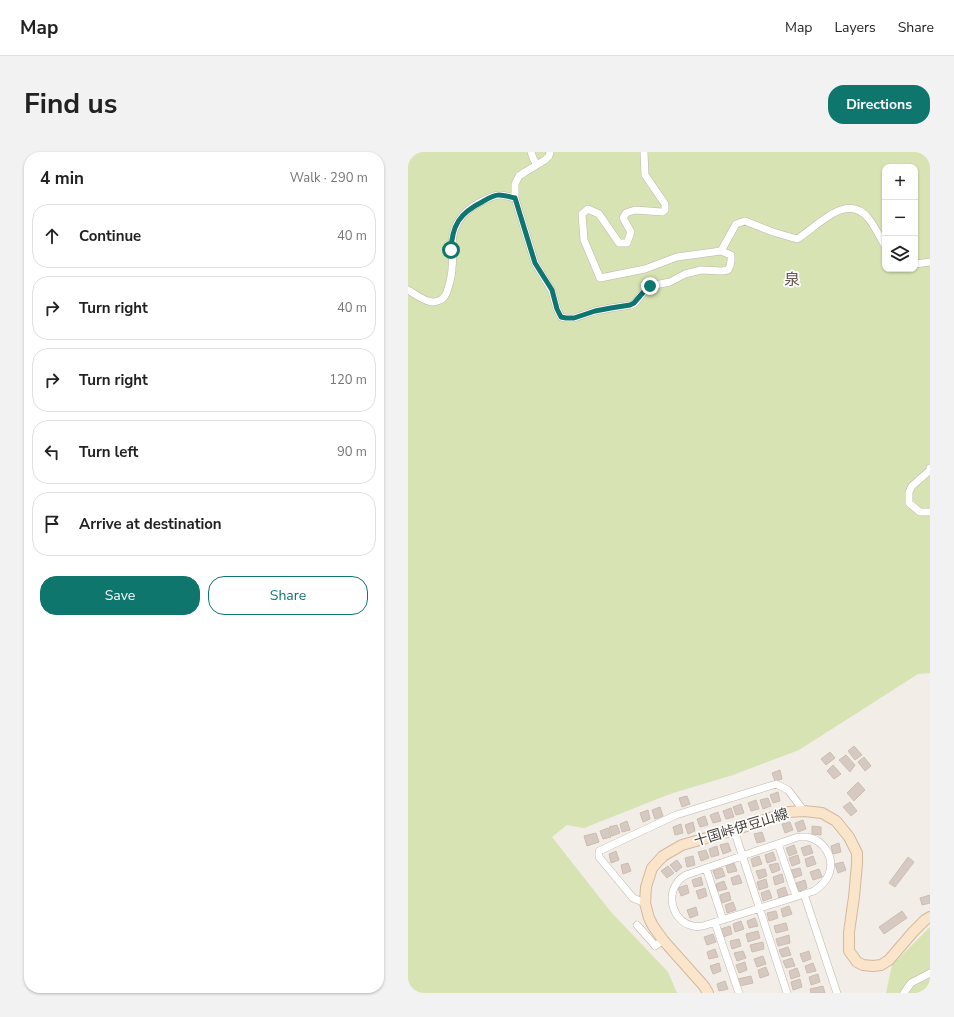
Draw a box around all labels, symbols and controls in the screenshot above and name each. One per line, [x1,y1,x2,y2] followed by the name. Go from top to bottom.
[20,15,58,41] text: Map
[785,18,812,37] text: Map
[834,18,876,37] text: Layers
[898,18,934,37] text: Share
[24,85,118,123] text: Find us
[828,85,930,124] button: Directions
[882,164,918,272] map controls
[882,164,918,200] button: +
[40,167,84,190] text: 4 min
[290,169,368,187] text: Walk · 290 m
[882,200,918,236] button: −
[41,225,63,247] icon: ahead
[79,226,141,246] text: Continue
[337,227,367,245] text: 40 m
[882,236,918,272] button: layers
[442,241,460,259] route start
[784,269,800,291] district label: 泉
[641,277,659,295] route end
[41,297,63,319] icon: right
[79,298,148,318] text: Turn right
[337,299,367,317] text: 40 m
[41,369,63,391] icon: right
[79,370,148,390] text: Turn right
[329,371,367,389] text: 120 m
[41,441,63,463] icon: left
[79,442,138,462] text: Turn left
[337,443,367,461] text: 90 m
[41,513,63,535] icon: arrive
[79,514,222,534] text: Arrive at destination
[40,576,200,615] button: Save
[208,576,368,615] button: Share
[692,804,791,851] street label: 十国峠伊豆山線

